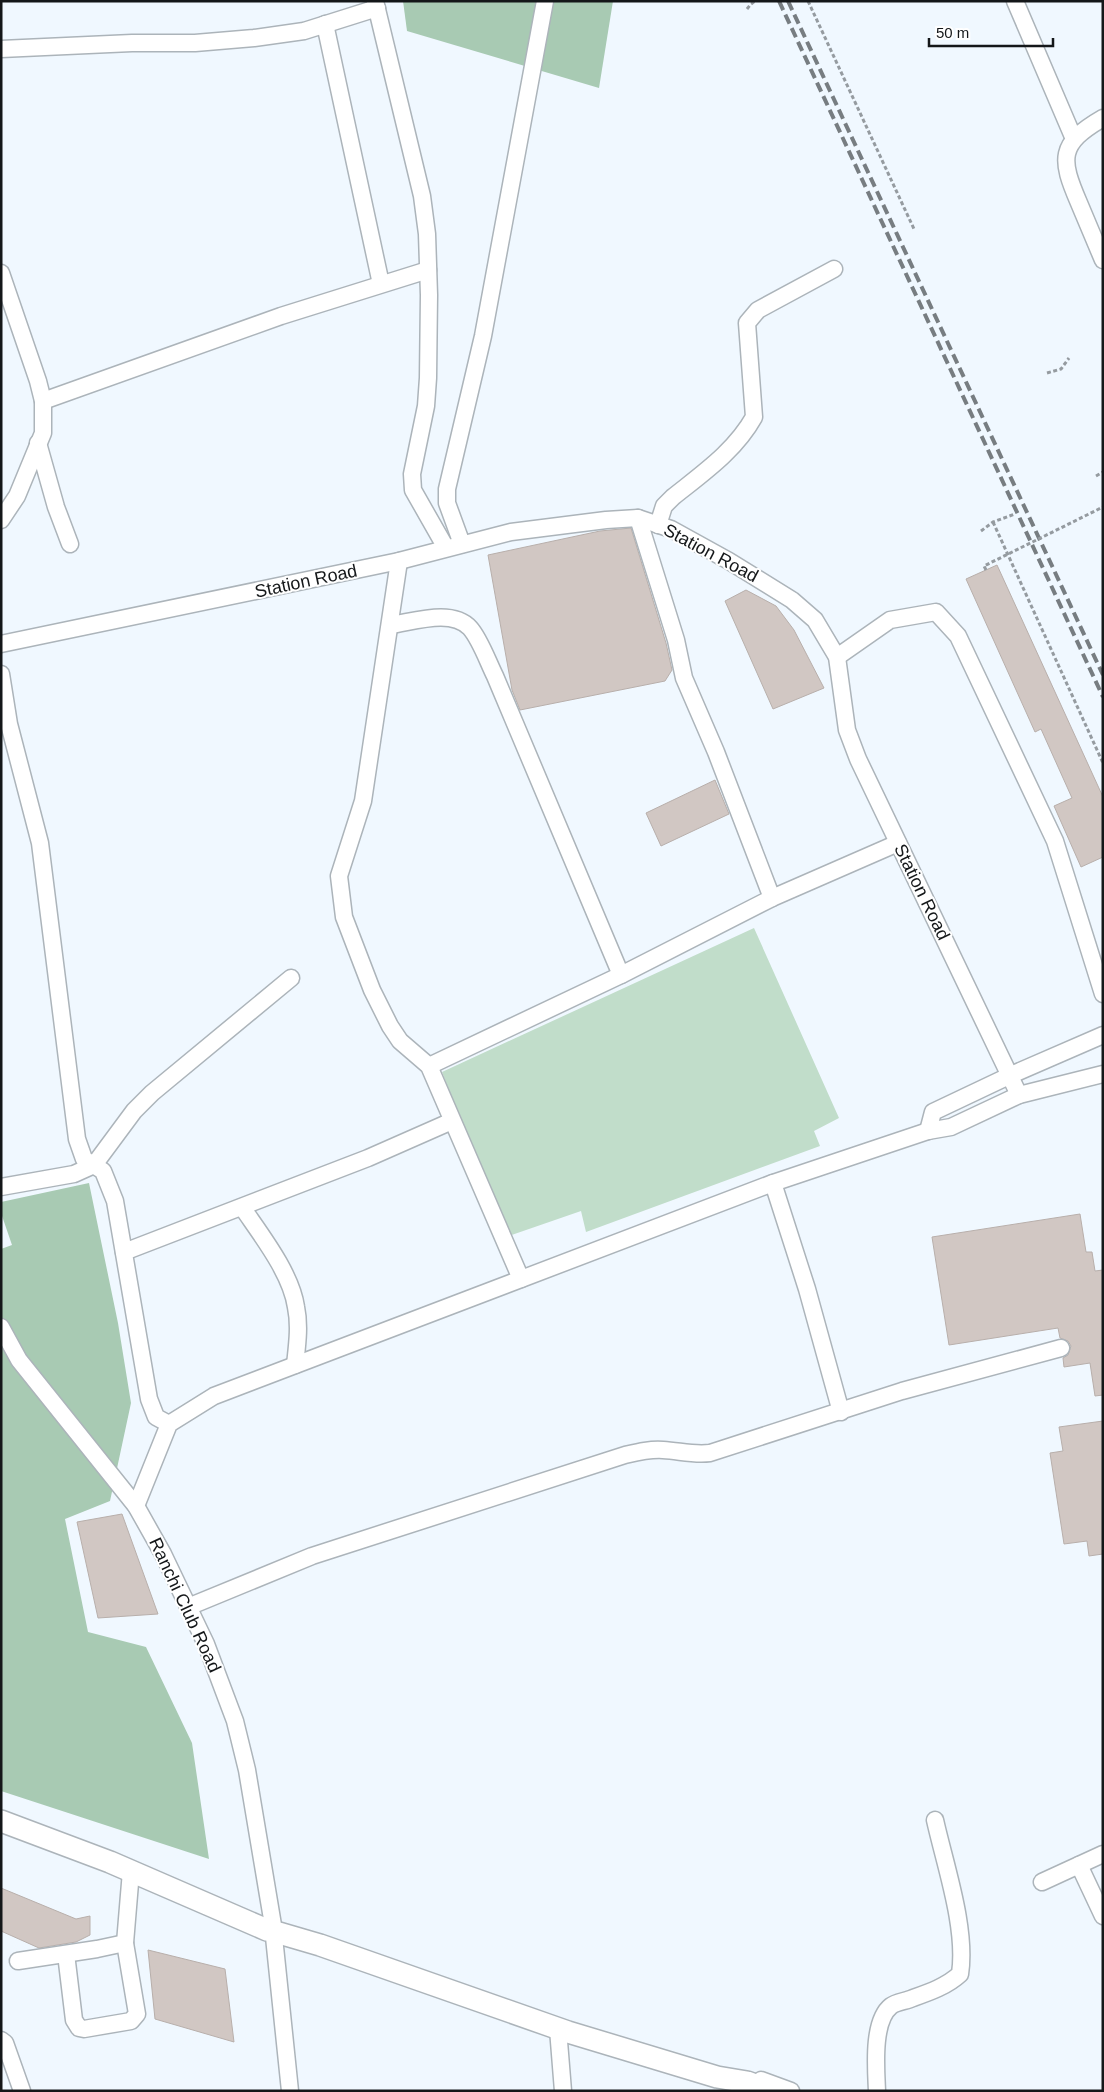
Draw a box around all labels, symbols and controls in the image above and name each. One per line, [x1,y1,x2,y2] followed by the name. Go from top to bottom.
[929,15,1053,47] scale bar
[936,24,969,41] text: 50 m
[660,520,762,586] street label: Station Road
[253,560,359,602] street label: Station Road
[890,841,954,943] street label: Station Road
[145,1535,225,1675] street label: Ranchi Club Road

